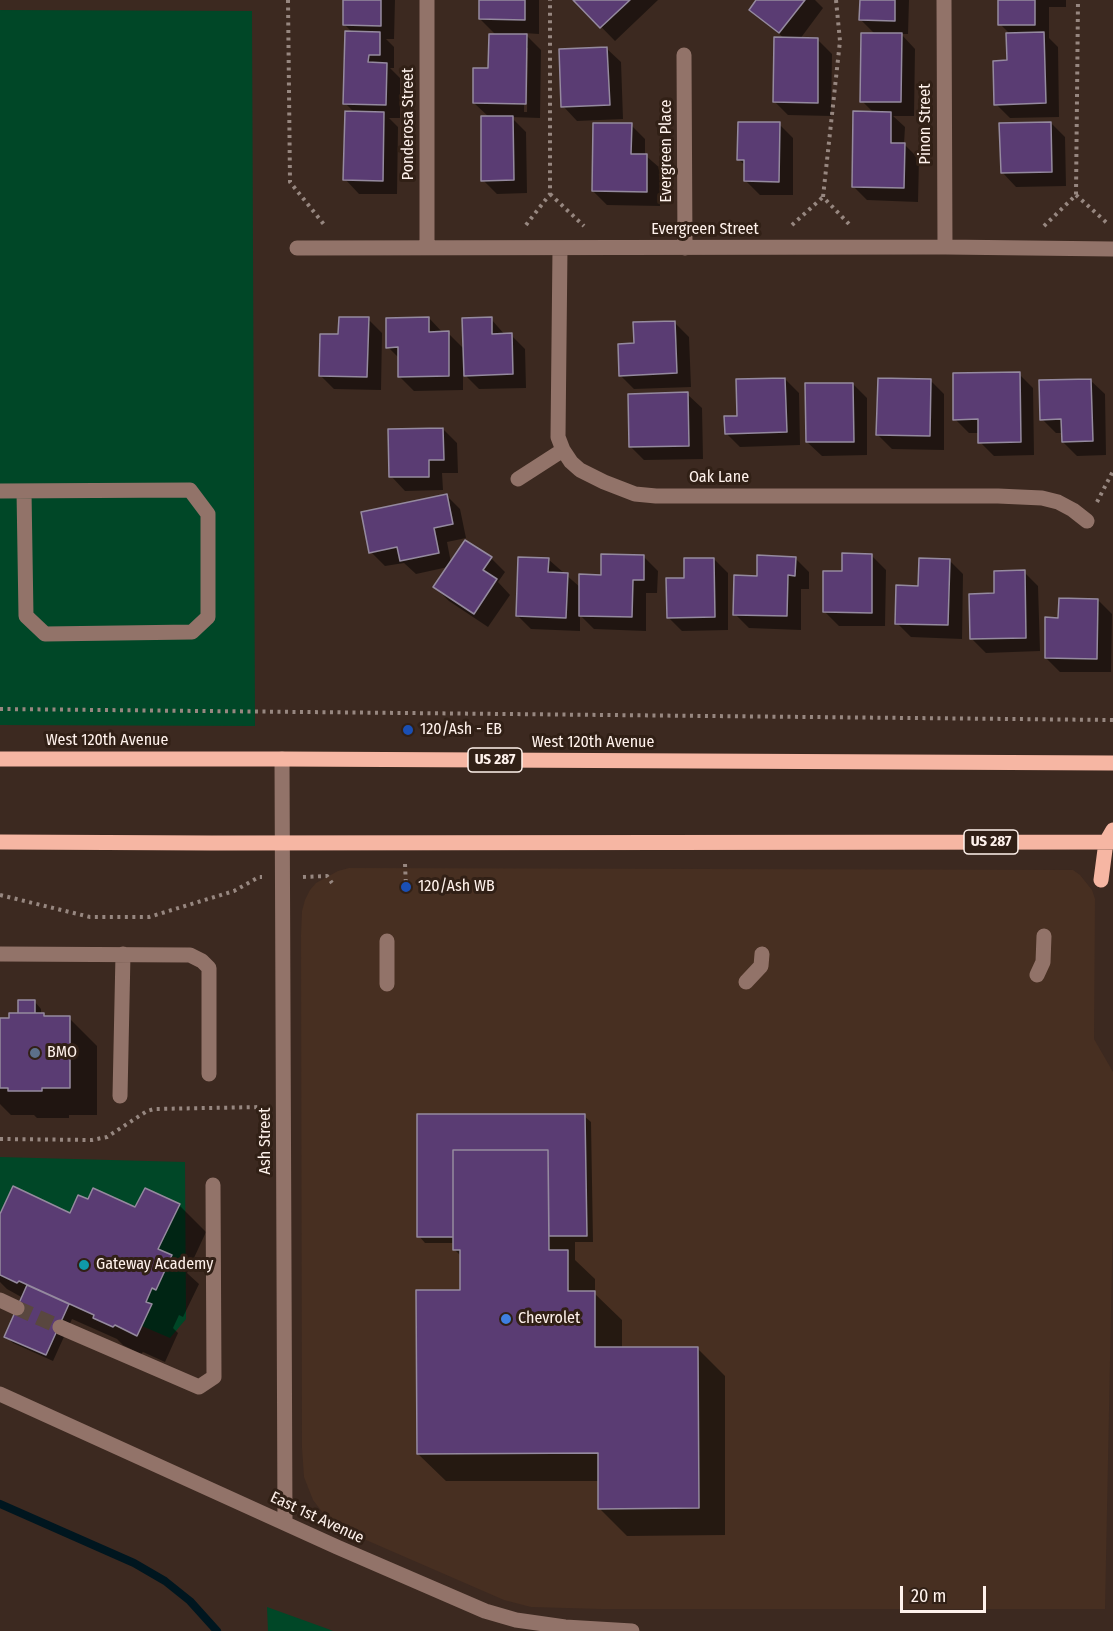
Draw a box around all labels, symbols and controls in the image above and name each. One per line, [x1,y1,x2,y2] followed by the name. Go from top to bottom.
[399,68,419,180] street label: Ponderosa Street
[916,84,936,164] street label: Pinon Street
[657,100,677,202] street label: Evergreen Place
[651,220,759,240] street label: Evergreen Street
[689,468,749,488] street label: Oak Lane
[420,720,502,740] place label: 120/Ash - EB
[401,723,415,737] marker: 120/Ash - EB
[46,731,168,751] street label: West 120th Avenue
[532,733,654,753] street label: West 120th Avenue
[468,748,522,772] road number: US 287
[964,830,1018,854] road number: US 287
[418,877,495,897] place label: 120/Ash WB
[399,880,413,894] marker: 120/Ash WB
[47,1043,77,1063] place label: BMO
[28,1046,42,1060] marker: BMO
[256,1108,276,1174] street label: Ash Street
[96,1255,213,1275] place label: Gateway Academy
[77,1258,91,1272] marker: Gateway Academy
[518,1309,580,1329] place label: Chevrolet
[499,1312,513,1326] marker: Chevrolet
[267,1488,367,1548] street label: East 1st Avenue
[903,1574,988,1612] scale bar
[911,1585,946,1607] text: 20 m

